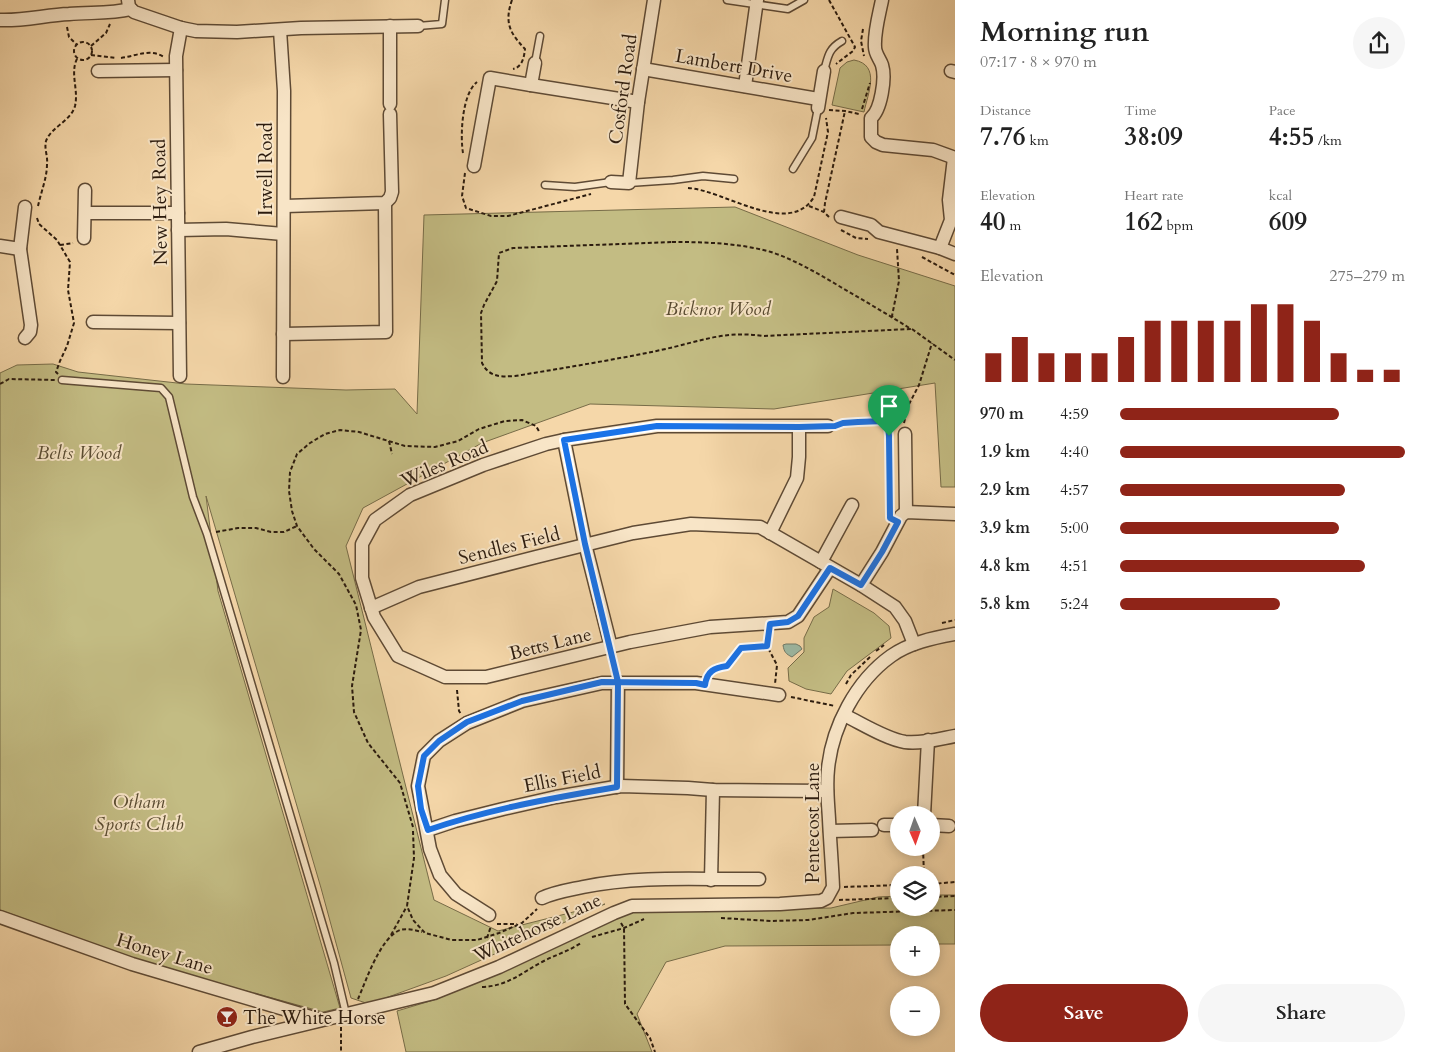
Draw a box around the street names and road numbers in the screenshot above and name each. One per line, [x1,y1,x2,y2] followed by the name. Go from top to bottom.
[602,32,644,146] street label: Cosford Road
[673,43,794,89] street label: Lambert Drive
[253,122,279,216] street label: Irwell Road
[146,138,174,265] street label: New Hey Road
[396,434,492,494] street label: Wiles Road
[456,521,563,571] street label: Sendles Field
[506,621,594,667] street label: Betts Lane
[521,759,603,799] street label: Ellis Field
[800,763,826,883] street label: Pentecost Lane
[468,887,606,969] street label: Whitehorse Lane
[113,927,216,981] street label: Honey Lane

